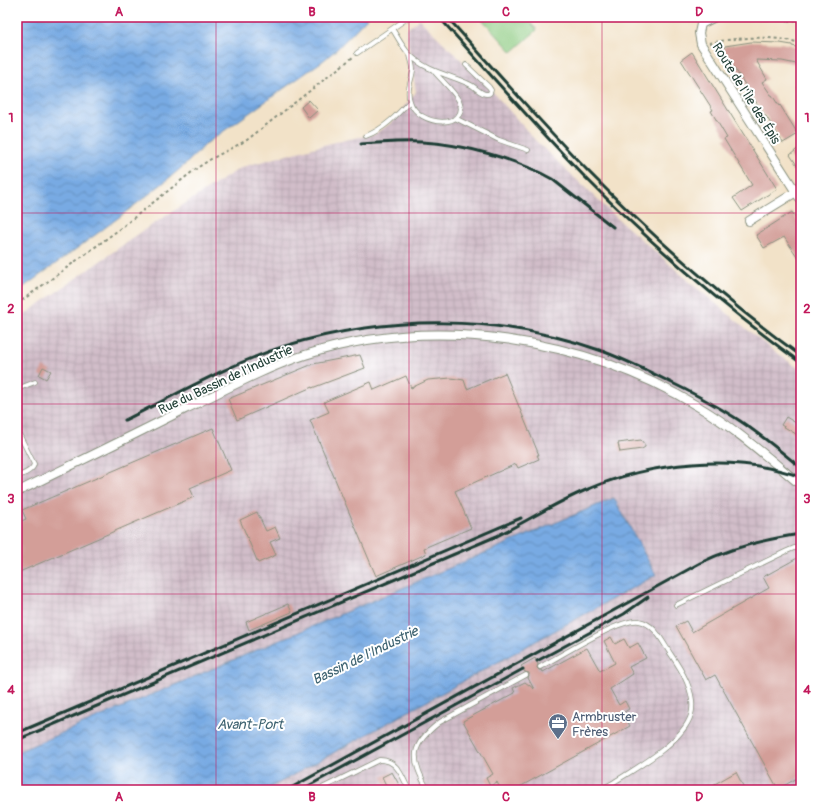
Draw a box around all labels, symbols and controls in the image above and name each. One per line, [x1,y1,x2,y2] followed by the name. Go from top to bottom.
[115,4,124,20] text: A
[308,4,316,20] text: B
[502,4,510,20] text: C
[695,4,703,20] text: D
[709,40,784,147] street label: Route de l'Île des Épis
[8,110,14,126] text: 1
[804,110,810,126] text: 1
[7,301,15,317] text: 2
[803,301,811,317] text: 2
[156,342,296,418] street label: Rue du Bassin de l'Industrie
[7,491,15,507] text: 3
[803,491,811,507] text: 3
[310,622,423,688] water label: Bassin de l'Industrie
[7,682,15,698] text: 4
[803,682,811,698] text: 4
[572,709,637,740] place label: Armbruster Frères
[547,712,569,740] office icon: Armbruster Frères
[217,716,284,733] water label: Avant-Port
[115,789,124,805] text: A
[308,789,316,805] text: B
[502,789,510,805] text: C
[695,789,703,805] text: D

